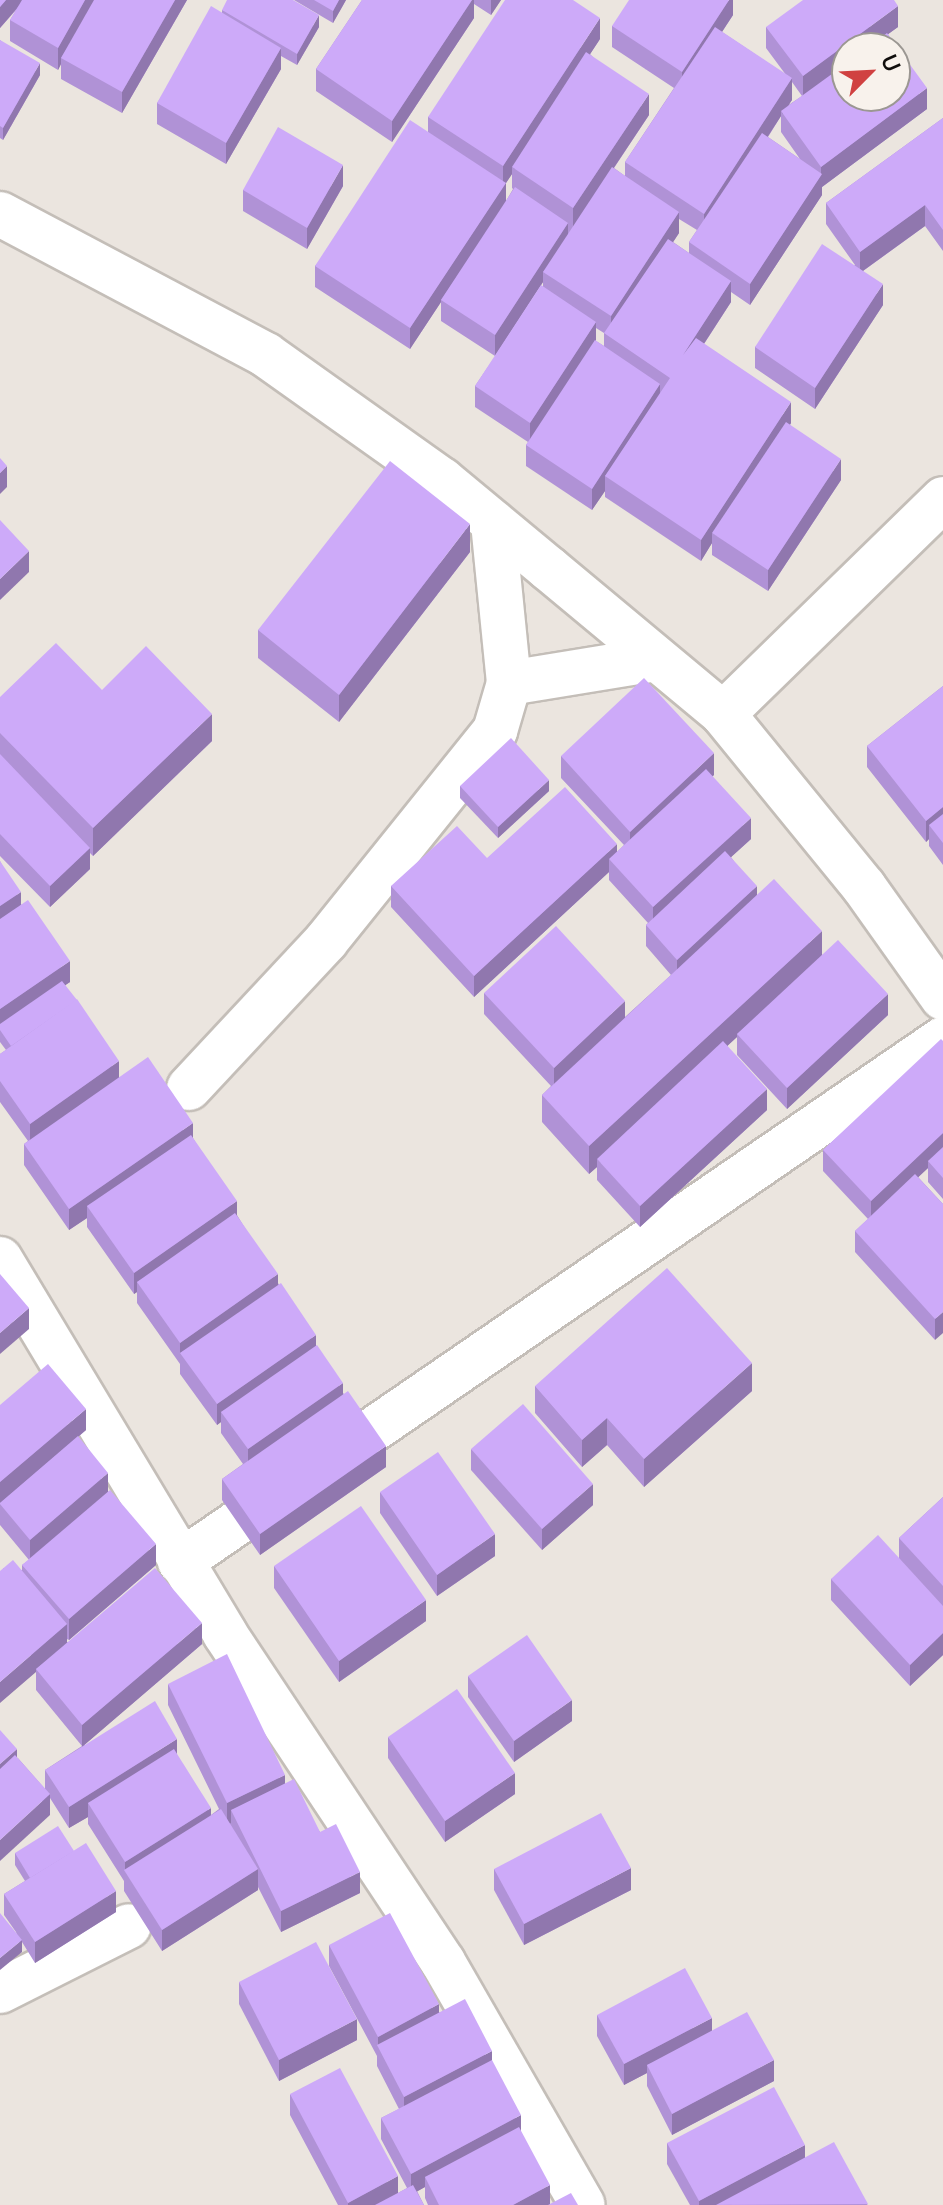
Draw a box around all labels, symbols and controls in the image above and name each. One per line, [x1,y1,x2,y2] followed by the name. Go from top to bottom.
[831,32,911,112] north arrow
[874,50,908,76] text: U

